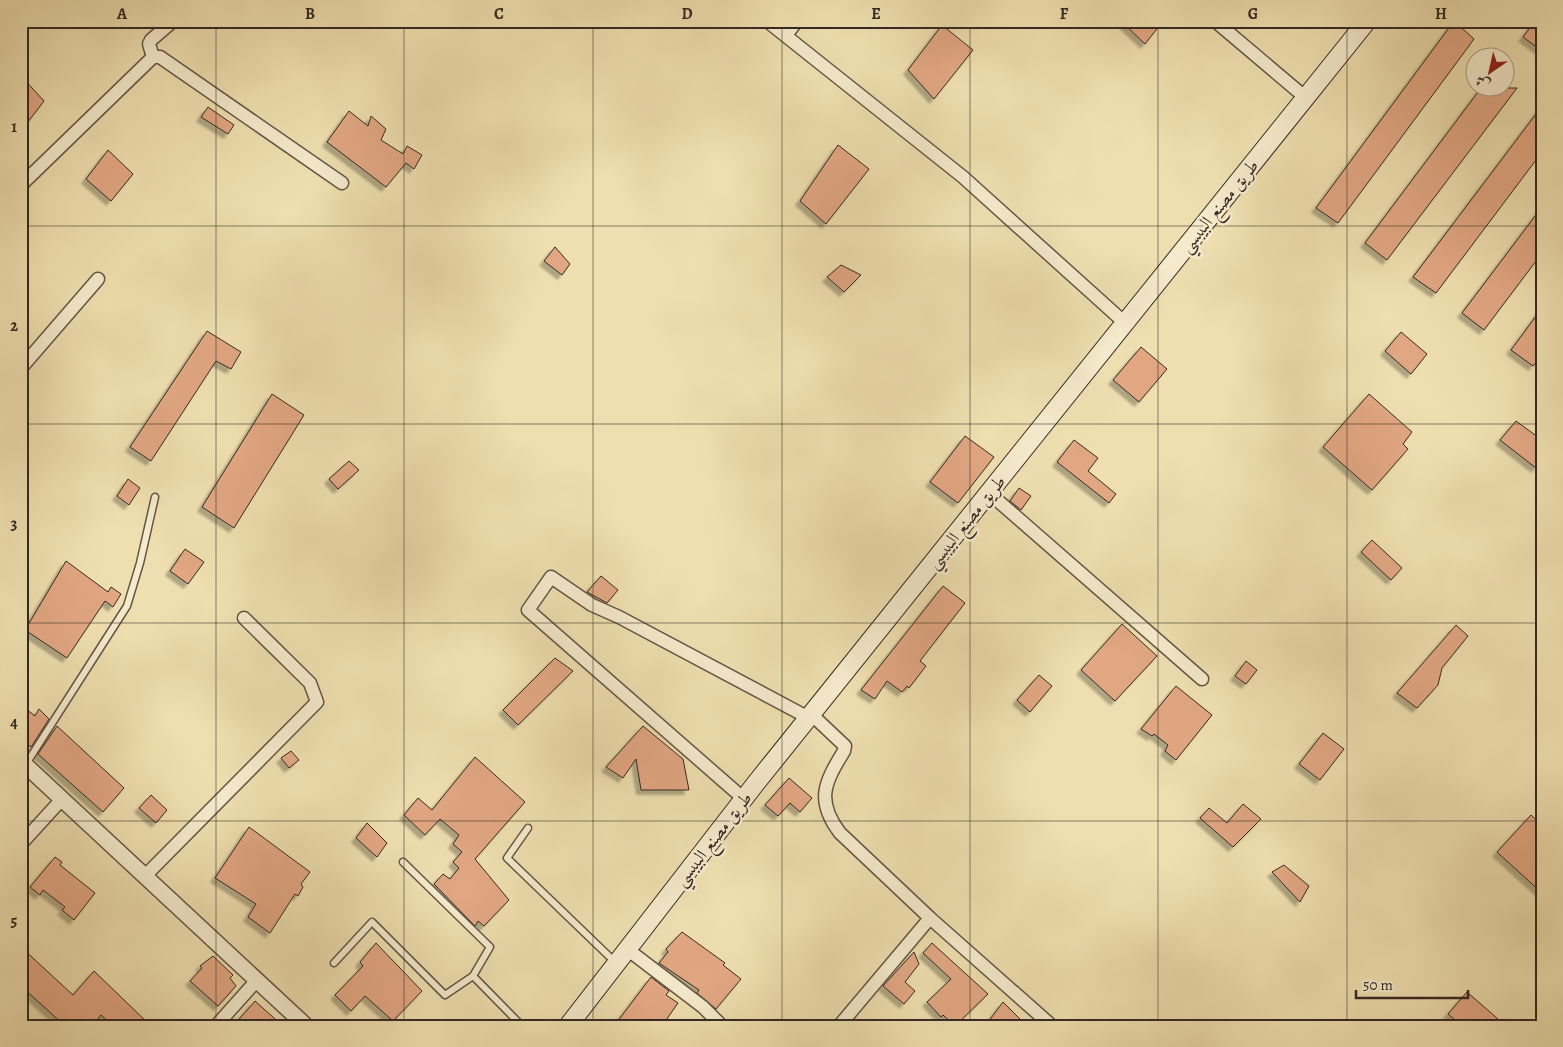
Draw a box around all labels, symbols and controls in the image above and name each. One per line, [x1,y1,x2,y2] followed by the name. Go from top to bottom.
[116,3,128,25] text: A
[305,3,315,25] text: B
[494,3,504,25] text: C
[681,3,693,25] text: D
[871,3,881,25] text: E
[1060,3,1069,25] text: F
[1248,3,1258,25] text: G
[1435,3,1447,25] text: H
[1466,48,1516,98] north arrow
[1472,71,1494,94] text: ش
[11,116,17,138] text: 1
[1174,154,1268,261] street label: طريق مصنع البيبسي
[10,315,18,337] text: 2
[921,470,1015,577] street label: طريق مصنع البيبسي
[11,513,18,535] text: 3
[10,712,18,734] text: 4
[669,787,761,894] street label: طريق مصنع البيبسي
[11,910,18,932] text: 5
[1356,967,1468,999] scale bar
[1363,975,1393,995] text: 50 m

